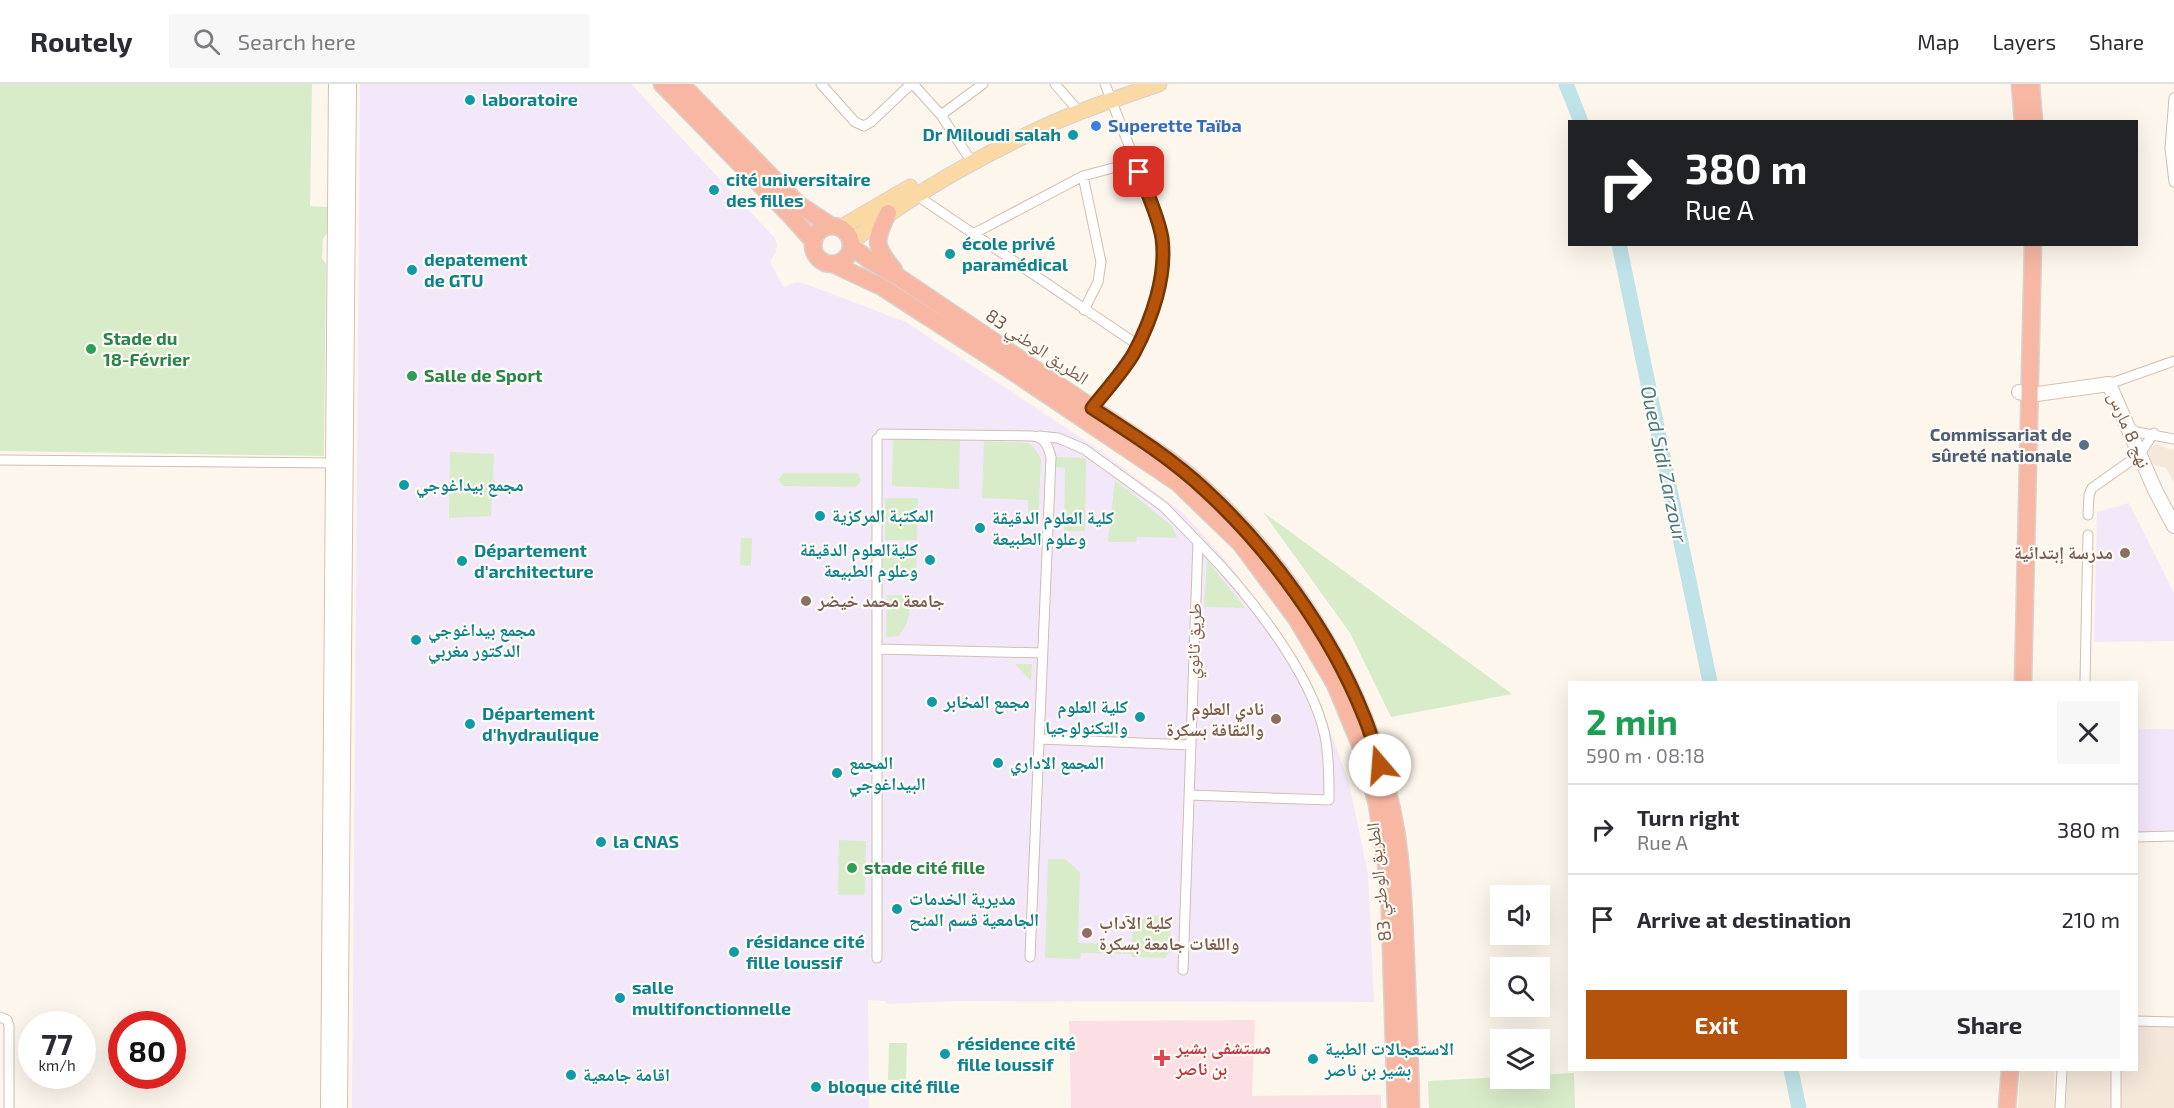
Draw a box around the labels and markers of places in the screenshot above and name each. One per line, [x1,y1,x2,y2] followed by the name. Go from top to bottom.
[482,88,578,110] place label: laboratoire
[463,93,477,107] marker: laboratoire
[1108,114,1242,136] place label: Superette Taïba
[1089,119,1103,133] marker: Superette Taïba
[922,123,1061,145] place label: Dr Miloudi salah
[1066,128,1080,142] marker: Dr Miloudi salah
[1113,146,1164,197] pin
[726,168,871,211] place label: cité universitaire des filles
[707,183,721,197] marker: cité universitaire des filles
[962,232,1068,275] place label: école privé paramédical
[943,247,957,261] marker: école privé paramédical
[424,248,528,291] place label: depatement de GTU
[405,263,419,277] marker: depatement de GTU
[103,327,190,370] place label: Stade du 18-Février
[84,342,98,356] marker: Stade du 18-Février
[424,364,543,386] place label: Salle de Sport
[405,369,419,383] marker: Salle de Sport
[1930,423,2072,466] place label: Commissariat de sûreté nationale
[2077,438,2091,452] marker: Commissariat de sûreté nationale
[416,473,524,499] place label: مجمع بيداغوجي
[397,478,411,492] marker: مجمع بيداغوجي
[832,504,934,527] place label: المكتبة المركزية
[992,506,1114,551] place label: كلية العلوم الدقيقة وعلوم الطبيعة
[813,509,827,523] marker: المكتبة المركزية
[973,521,987,535] marker: كلية العلوم الدقيقة وعلوم الطبيعة
[800,538,918,583] place label: كليةالعلوم الدقيقة وعلوم الطبيعة
[474,539,594,582] place label: Département d'architecture
[2014,541,2113,564] place label: مدرسة إبتدائية
[2118,546,2132,560] marker: مدرسة إبتدائية
[923,553,937,567] marker: كليةالعلوم الدقيقة وعلوم الطبيعة
[455,554,469,568] marker: Département d'architecture
[817,589,945,611] place label: جامعة محمد خيضر
[799,594,813,608] marker: جامعة محمد خيضر
[428,618,536,665] place label: مجمع بيداغوجي الدكتور مغربي
[409,633,423,647] marker: مجمع بيداغوجي الدكتور مغربي
[943,690,1030,714] place label: مجمع المخابر
[925,695,939,709] marker: مجمع المخابر
[1045,695,1128,738] place label: كلية العلوم والتكنولوجيا
[1166,697,1264,741] place label: نادي العلوم والثقافة بسكرة
[482,702,599,745] place label: Département d'hydraulique
[1133,710,1147,724] marker: كلية العلوم والتكنولوجيا
[1269,712,1283,726] marker: نادي العلوم والثقافة بسكرة
[463,717,477,731] marker: Département d'hydraulique
[849,751,926,798] place label: المجمع البيداغوجي
[1010,751,1104,777] place label: المجمع الاداري
[991,756,1005,770] marker: المجمع الاداري
[830,766,844,780] marker: المجمع البيداغوجي
[613,830,679,852] place label: la CNAS
[594,835,608,849] marker: la CNAS
[864,856,985,878] place label: stade cité fille
[845,861,859,875] marker: stade cité fille
[909,887,1039,932] place label: مديرية الخدمات الجامعية قسم المنح
[890,902,904,916] marker: مديرية الخدمات الجامعية قسم المنح
[1099,911,1239,955] place label: كلية الآداب واللغات جامعة بسكرة
[1080,926,1094,940] marker: كلية الآداب واللغات جامعة بسكرة
[746,930,865,973] place label: résidance cité fille loussif
[727,945,741,959] marker: résidance cité fille loussif
[632,976,791,1019] place label: salle multifonctionnelle
[613,991,627,1005] marker: salle multifonctionnelle
[957,1032,1076,1075] place label: résidence cité fille loussif
[1175,1036,1271,1080] place label: مستشفى بشير بن ناصر
[1324,1037,1454,1081] place label: الاستعجالات الطبية بشير بن ناصر
[938,1047,952,1061] marker: résidence cité fille loussif
[1153,1049,1171,1067] marker: مستشفى بشير بن ناصر
[1306,1052,1320,1066] marker: الاستعجالات الطبية بشير بن ناصر
[583,1063,670,1085] place label: اقامة جامعية
[564,1068,578,1082] marker: اقامة جامعية
[828,1075,960,1097] place label: bloque cité fille
[809,1080,823,1094] marker: bloque cité fille

